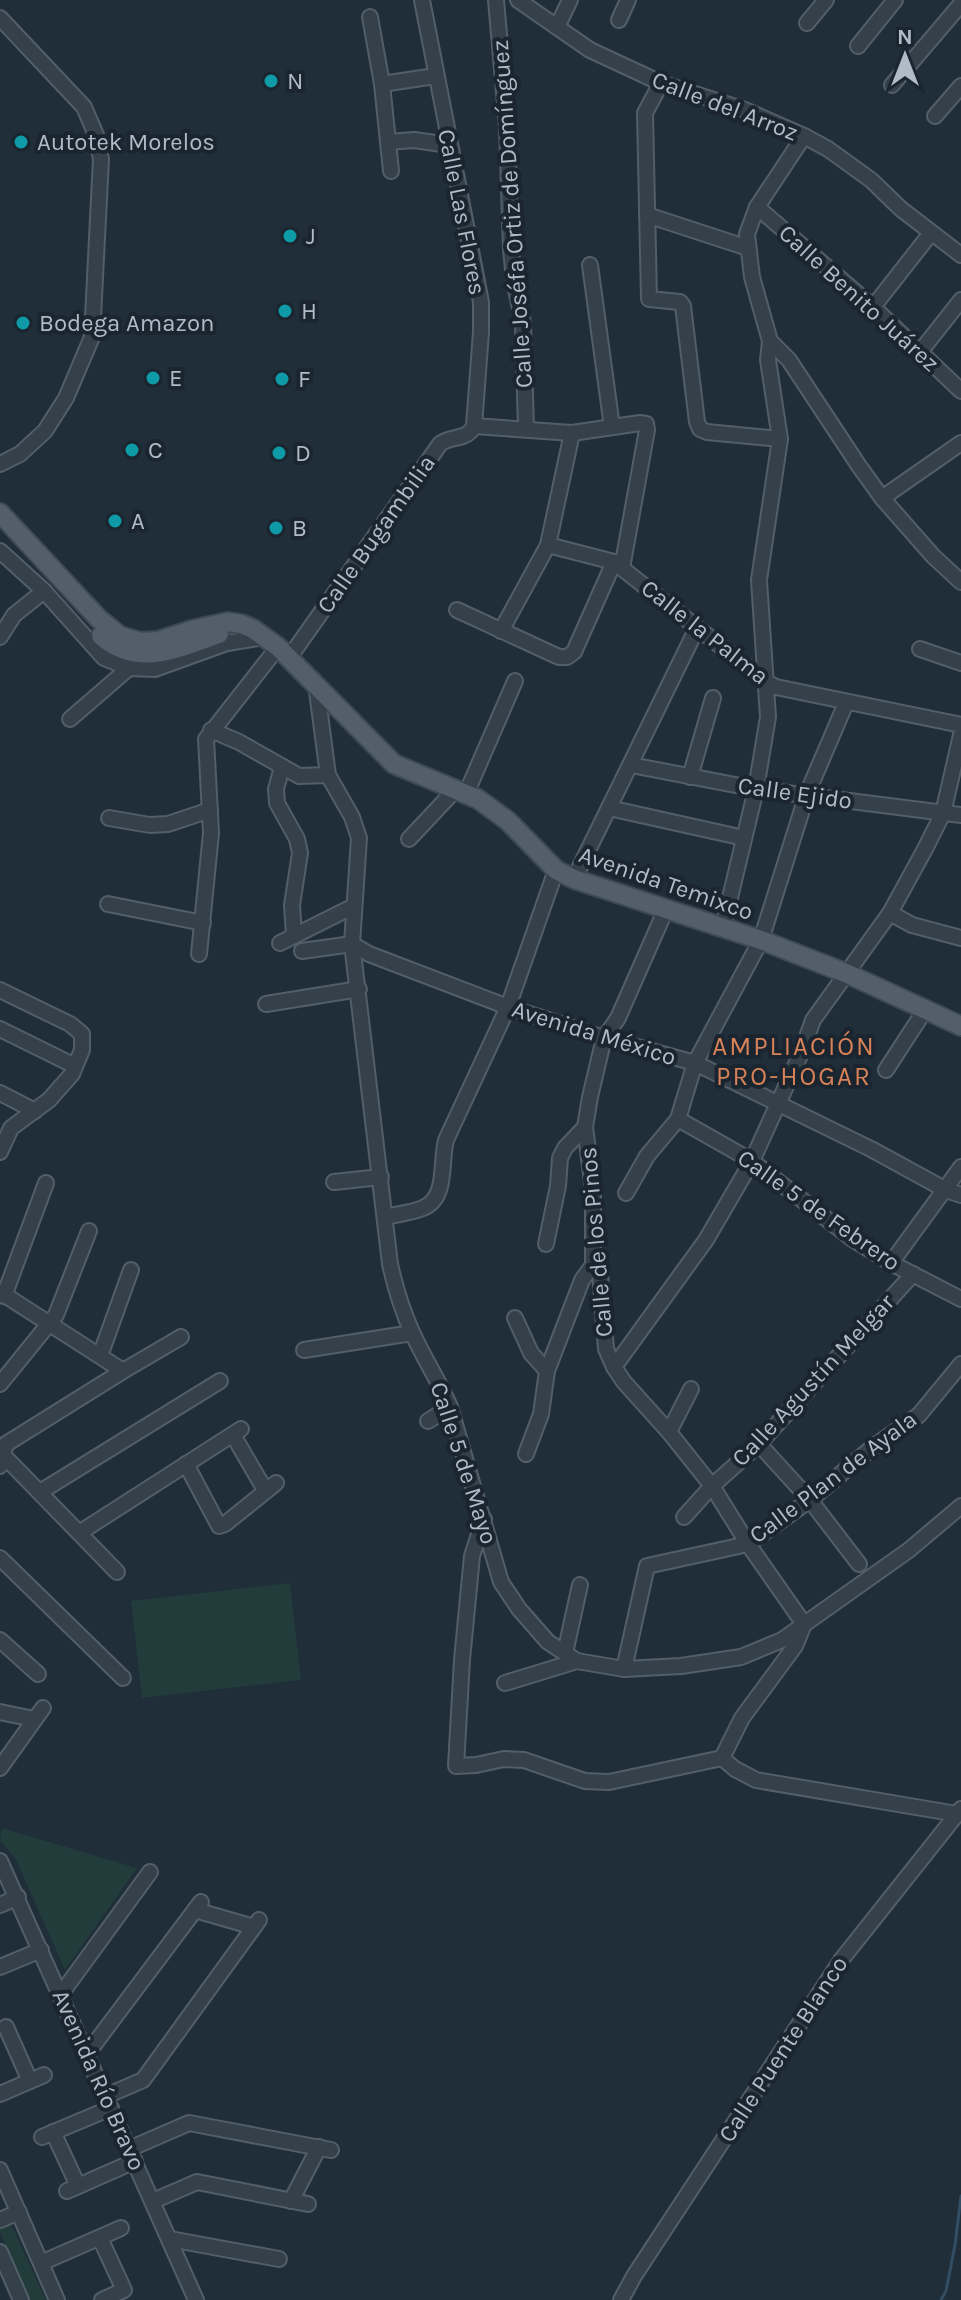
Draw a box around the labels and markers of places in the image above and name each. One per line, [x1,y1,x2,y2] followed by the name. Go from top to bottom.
[287,67,303,95] place label: N
[262,72,280,90] marker: N
[37,128,215,156] place label: Autotek Morelos
[12,133,30,151] marker: Autotek Morelos
[306,222,316,250] place label: J
[281,227,299,245] marker: J
[301,297,317,325] place label: H
[276,302,294,320] marker: H
[39,309,214,337] place label: Bodega Amazon
[14,314,32,332] marker: Bodega Amazon
[169,364,183,392] place label: E
[298,365,311,393] place label: F
[144,369,162,387] marker: E
[273,370,291,388] marker: F
[148,436,163,464] place label: C
[295,439,311,467] place label: D
[123,441,141,459] marker: C
[270,444,288,462] marker: D
[131,507,145,535] place label: A
[106,512,124,530] marker: A
[292,514,307,542] place label: B
[267,519,285,537] marker: B

